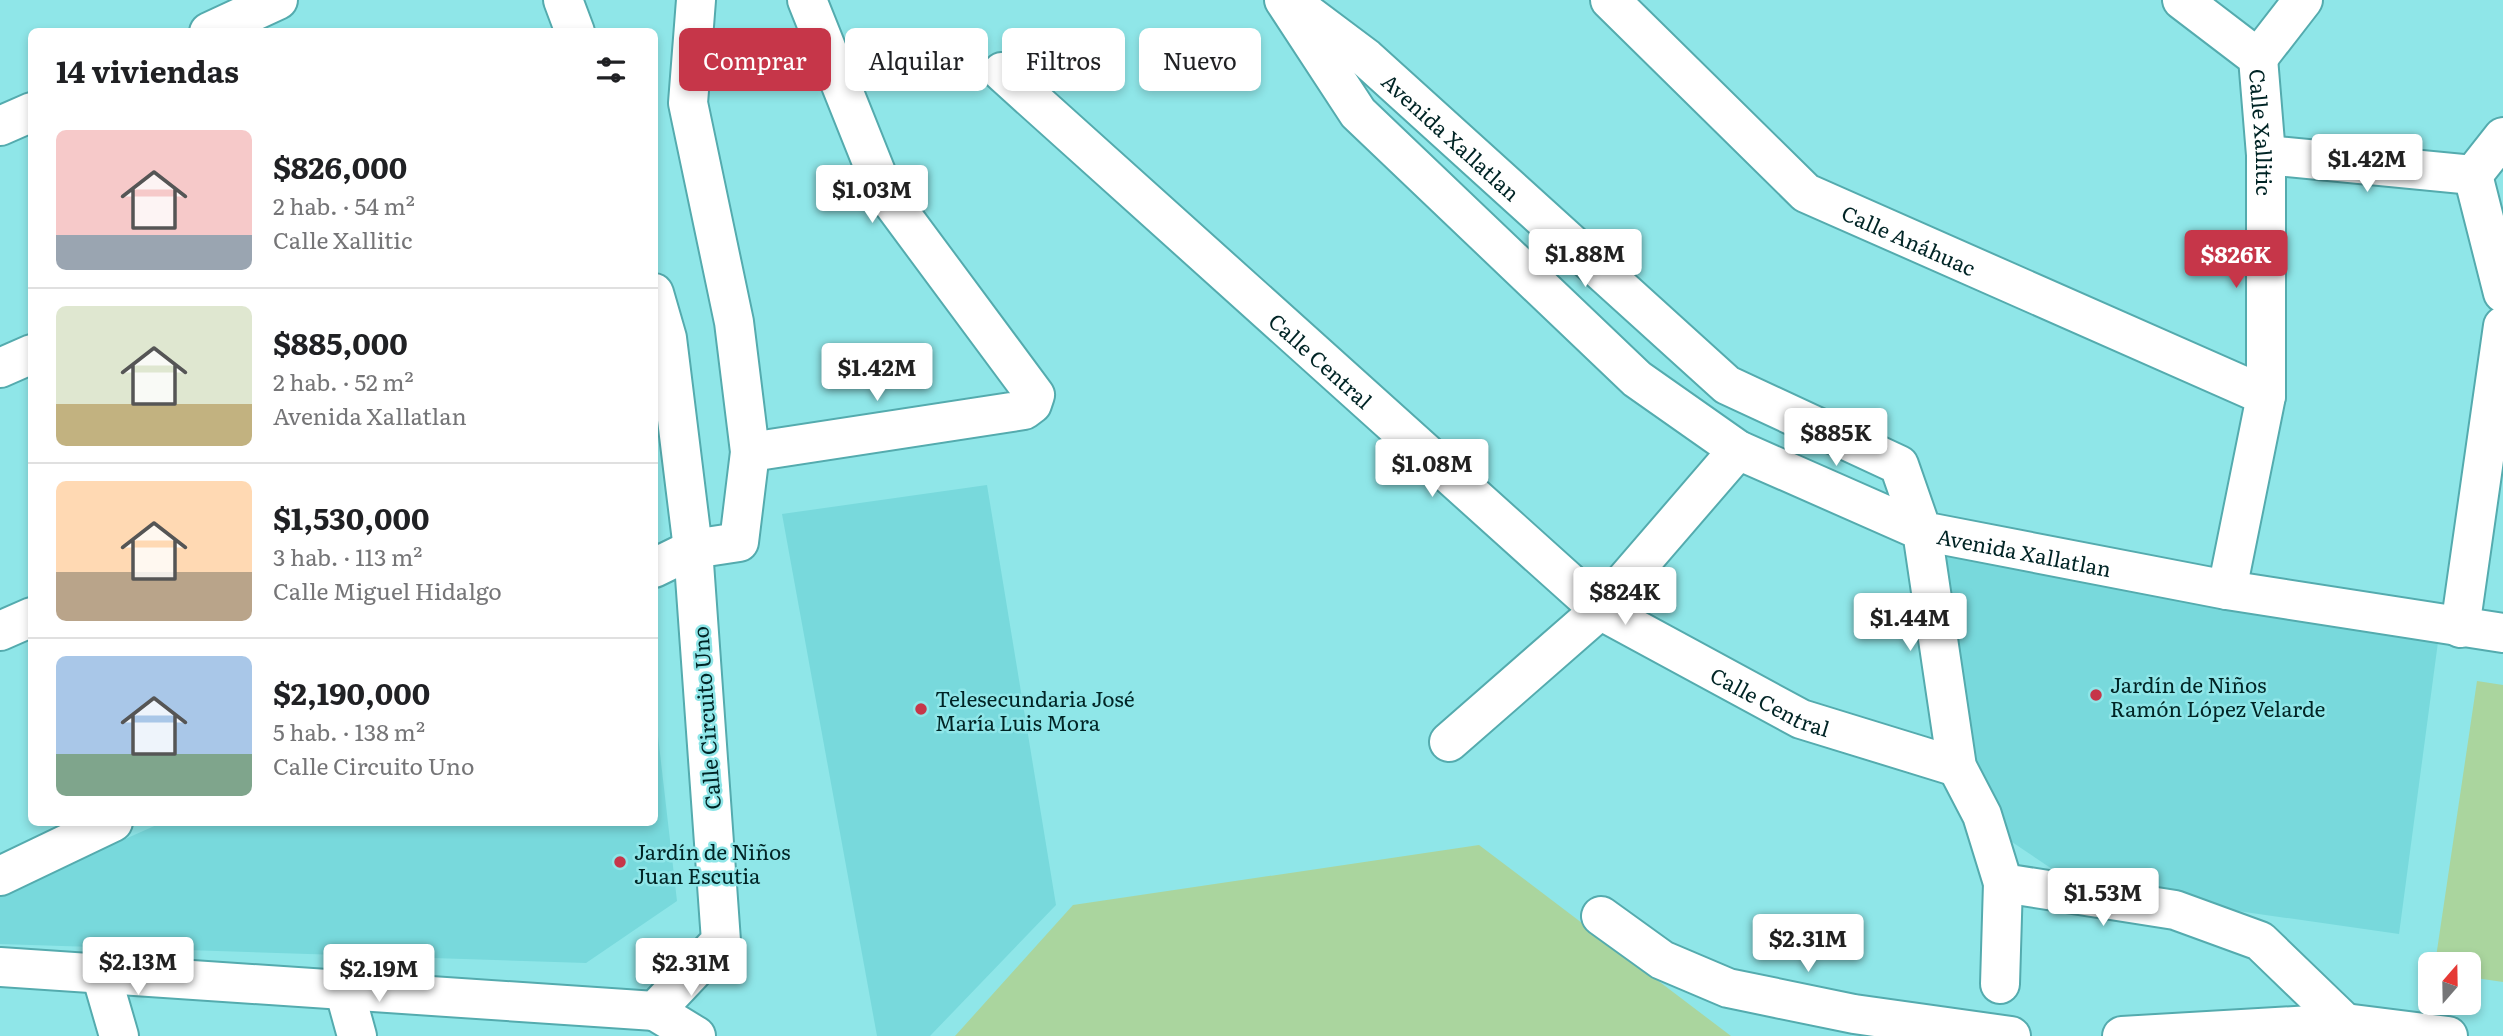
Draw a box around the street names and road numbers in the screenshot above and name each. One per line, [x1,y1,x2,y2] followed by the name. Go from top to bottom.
[1376,65,1528,207] street label: Avenida Xallatlan
[2243,67,2282,196] street label: Calle Xallitic
[1837,195,1981,282] street label: Calle Anáhuac
[1263,305,1380,415] street label: Calle Central
[1935,519,2114,583] street label: Avenida Xallatlan
[683,625,727,811] street label: Calle Circuito Uno
[1706,658,1834,743] street label: Calle Central

